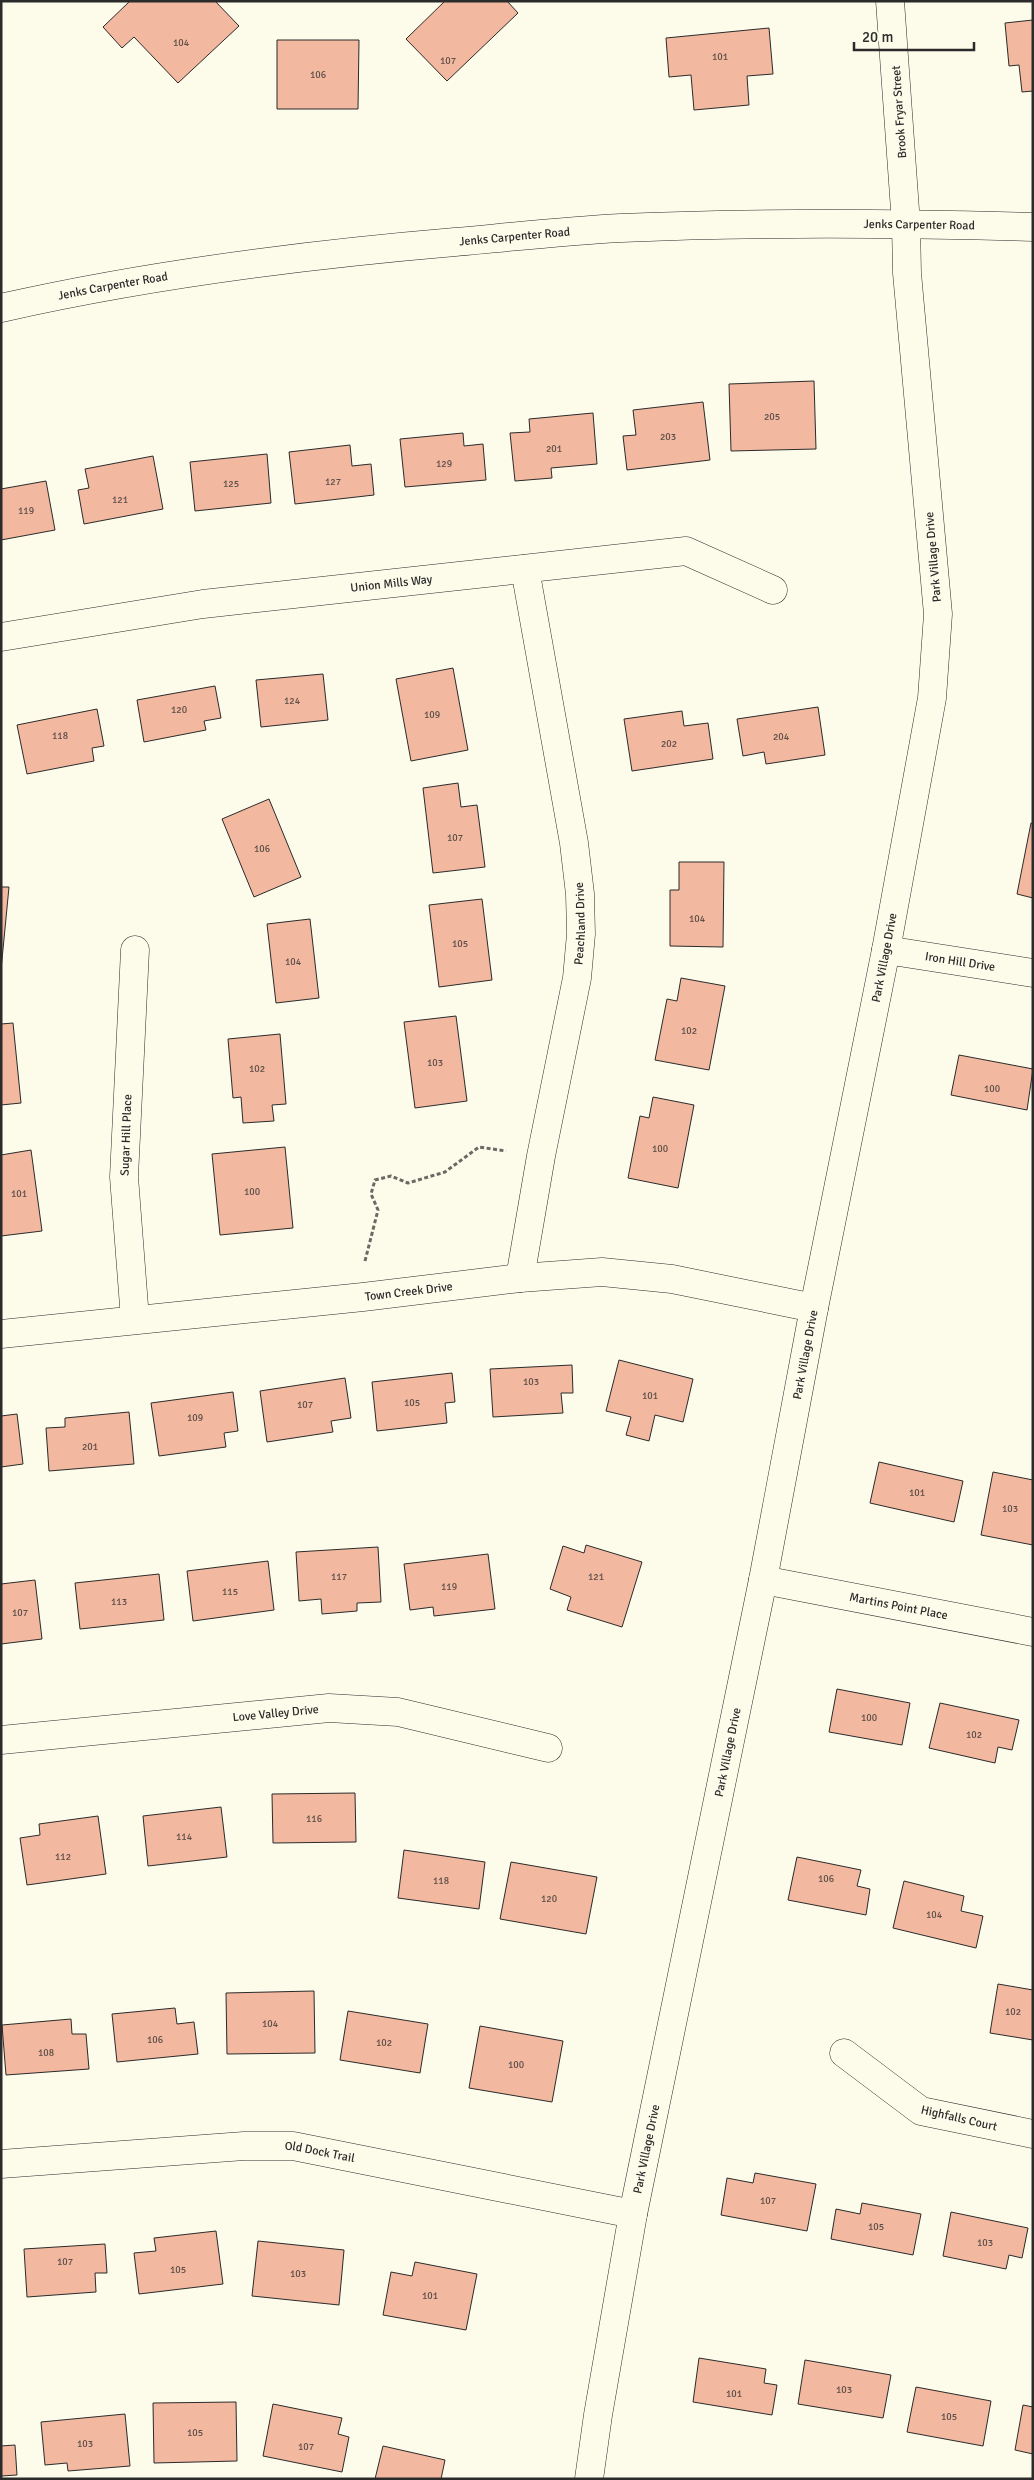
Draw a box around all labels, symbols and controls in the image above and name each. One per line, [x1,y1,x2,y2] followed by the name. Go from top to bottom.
[854,20,974,52] scale bar
[862,28,893,46] text: 20 m
[173,37,190,49] house number: 104
[712,51,728,63] house number: 101
[440,55,456,67] house number: 107
[889,65,910,159] street label: Brook Fryar Street
[310,69,326,81] house number: 106
[863,217,975,233] street label: Jenks Carpenter Road
[458,225,571,250] street label: Jenks Carpenter Road
[57,269,169,304] street label: Jenks Carpenter Road
[764,411,780,423] house number: 205
[660,431,676,443] house number: 203
[546,443,562,455] house number: 201
[436,458,452,470] house number: 129
[325,476,341,488] house number: 127
[223,478,239,490] house number: 125
[112,494,128,506] house number: 121
[18,505,34,517] house number: 119
[922,511,945,603] street label: Park Village Drive
[349,572,433,596] street label: Union Mills Way
[284,695,301,707] house number: 124
[171,704,187,716] house number: 120
[424,709,440,721] house number: 109
[52,730,68,742] house number: 118
[773,731,790,743] house number: 204
[661,738,677,750] house number: 202
[447,832,463,844] house number: 107
[254,843,270,855] house number: 106
[571,881,589,966] street label: Peachland Drive
[869,912,901,1004] street label: Park Village Drive
[689,913,706,925] house number: 104
[452,938,468,950] house number: 105
[924,949,996,975] street label: Iron Hill Drive
[285,956,302,968] house number: 104
[681,1025,697,1037] house number: 102
[427,1057,443,1069] house number: 103
[249,1063,265,1075] house number: 102
[984,1083,1000,1095] house number: 100
[118,1094,135,1176] street label: Sugar Hill Place
[652,1143,668,1155] house number: 100
[244,1186,260,1198] house number: 100
[11,1188,27,1200] house number: 101
[364,1279,453,1305] street label: Town Creek Drive
[790,1309,821,1401] street label: Park Village Drive
[523,1376,539,1388] house number: 103
[642,1390,658,1402] house number: 101
[404,1397,420,1409] house number: 105
[297,1399,313,1411] house number: 107
[187,1412,203,1424] house number: 109
[82,1441,98,1453] house number: 201
[909,1487,925,1499] house number: 101
[1002,1503,1018,1515] house number: 103
[331,1571,347,1583] house number: 117
[588,1571,604,1583] house number: 121
[441,1581,457,1593] house number: 119
[222,1586,238,1598] house number: 115
[848,1590,949,1623] street label: Martins Point Place
[111,1596,127,1608] house number: 113
[12,1607,28,1619] house number: 107
[232,1702,319,1725] street label: Love Valley Drive
[712,1706,745,1798] street label: Park Village Drive
[861,1712,877,1724] house number: 100
[966,1729,982,1741] house number: 102
[306,1813,322,1825] house number: 116
[176,1831,193,1843] house number: 114
[55,1851,71,1863] house number: 112
[818,1873,834,1885] house number: 106
[433,1875,449,1887] house number: 118
[541,1893,557,1905] house number: 120
[926,1909,943,1921] house number: 104
[1005,2006,1021,2018] house number: 102
[262,2018,279,2030] house number: 104
[147,2034,163,2046] house number: 106
[376,2037,392,2049] house number: 102
[38,2047,54,2059] house number: 108
[508,2059,524,2071] house number: 100
[919,2102,999,2135] street label: Highfalls Court
[630,2103,663,2195] street label: Park Village Drive
[285,2139,357,2166] street label: Old Dock Trail
[760,2195,776,2207] house number: 107
[868,2221,884,2233] house number: 105
[977,2237,993,2249] house number: 103
[57,2256,73,2268] house number: 107
[170,2264,186,2276] house number: 105
[290,2268,306,2280] house number: 103
[422,2290,438,2302] house number: 101
[836,2384,852,2396] house number: 103
[726,2388,742,2400] house number: 101
[941,2411,957,2423] house number: 105
[187,2427,203,2439] house number: 105
[77,2438,93,2450] house number: 103
[298,2441,314,2453] house number: 107

